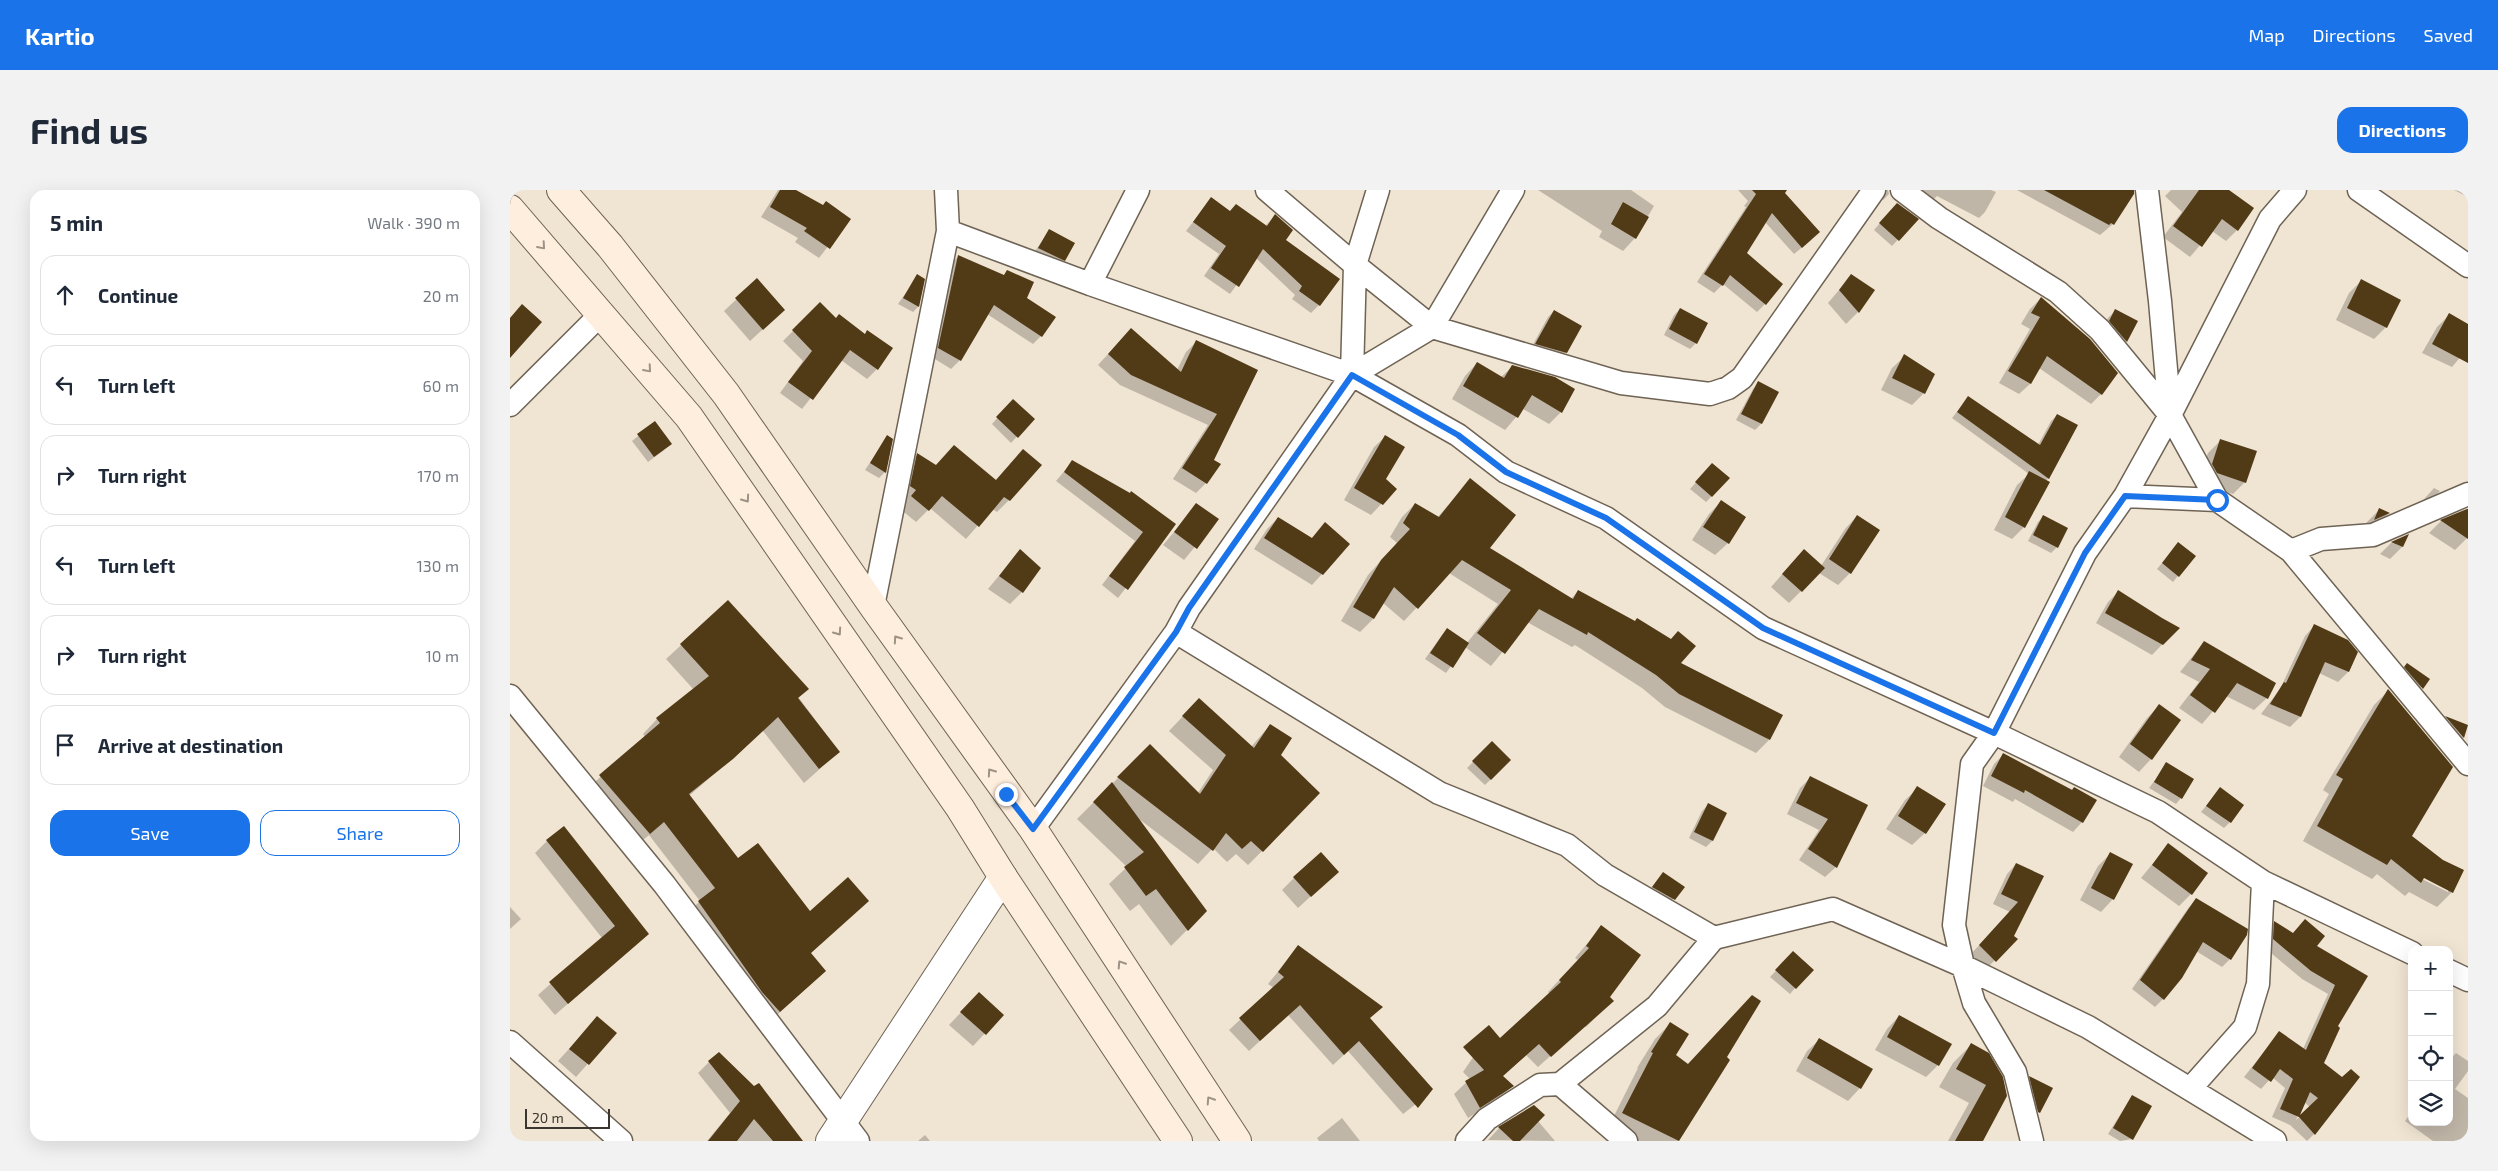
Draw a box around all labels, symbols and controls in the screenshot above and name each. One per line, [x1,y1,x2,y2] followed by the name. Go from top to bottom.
[25,21,95,50] text: Kartio
[2248,24,2285,46] text: Map
[2313,24,2396,46] text: Directions
[2424,24,2473,46] text: Saved
[2337,107,2468,153] button: Directions
[30,109,148,151] text: Find us
[50,210,103,235] text: 5 min
[367,213,460,232] text: Walk · 390 m
[536,241,545,250] one-way arrow
[51,281,79,309] icon: ahead
[98,284,178,307] text: Continue
[423,286,459,305] text: 20 m
[642,364,651,373] one-way arrow
[51,371,79,399] icon: left
[98,374,175,397] text: Turn left
[423,376,459,395] text: 60 m
[51,461,79,489] icon: right
[98,464,186,487] text: Turn right
[417,466,459,485] text: 170 m
[2206,489,2229,512] route start
[740,493,749,503] one-way arrow
[51,551,79,579] icon: left
[98,554,175,577] text: Turn left
[417,556,459,575] text: 130 m
[832,627,841,636] one-way arrow
[893,636,903,645] one-way arrow
[51,641,79,669] icon: right
[98,644,186,667] text: Turn right
[425,646,459,665] text: 10 m
[51,731,79,759] icon: arrive
[98,734,283,757] text: Arrive at destination
[988,768,997,778] one-way arrow
[995,783,1018,806] route end
[50,810,250,856] button: Save
[260,810,460,856] button: Share
[2408,946,2453,1126] map controls
[2408,946,2453,991] button: +
[1118,960,1128,969] one-way arrow
[2408,991,2453,1036] button: −
[2408,1036,2453,1081] button: locate
[2408,1081,2453,1126] button: layers
[1207,1096,1216,1106] one-way arrow
[525,1106,610,1129] scale bar
[532,1109,564,1126] text: 20 m

